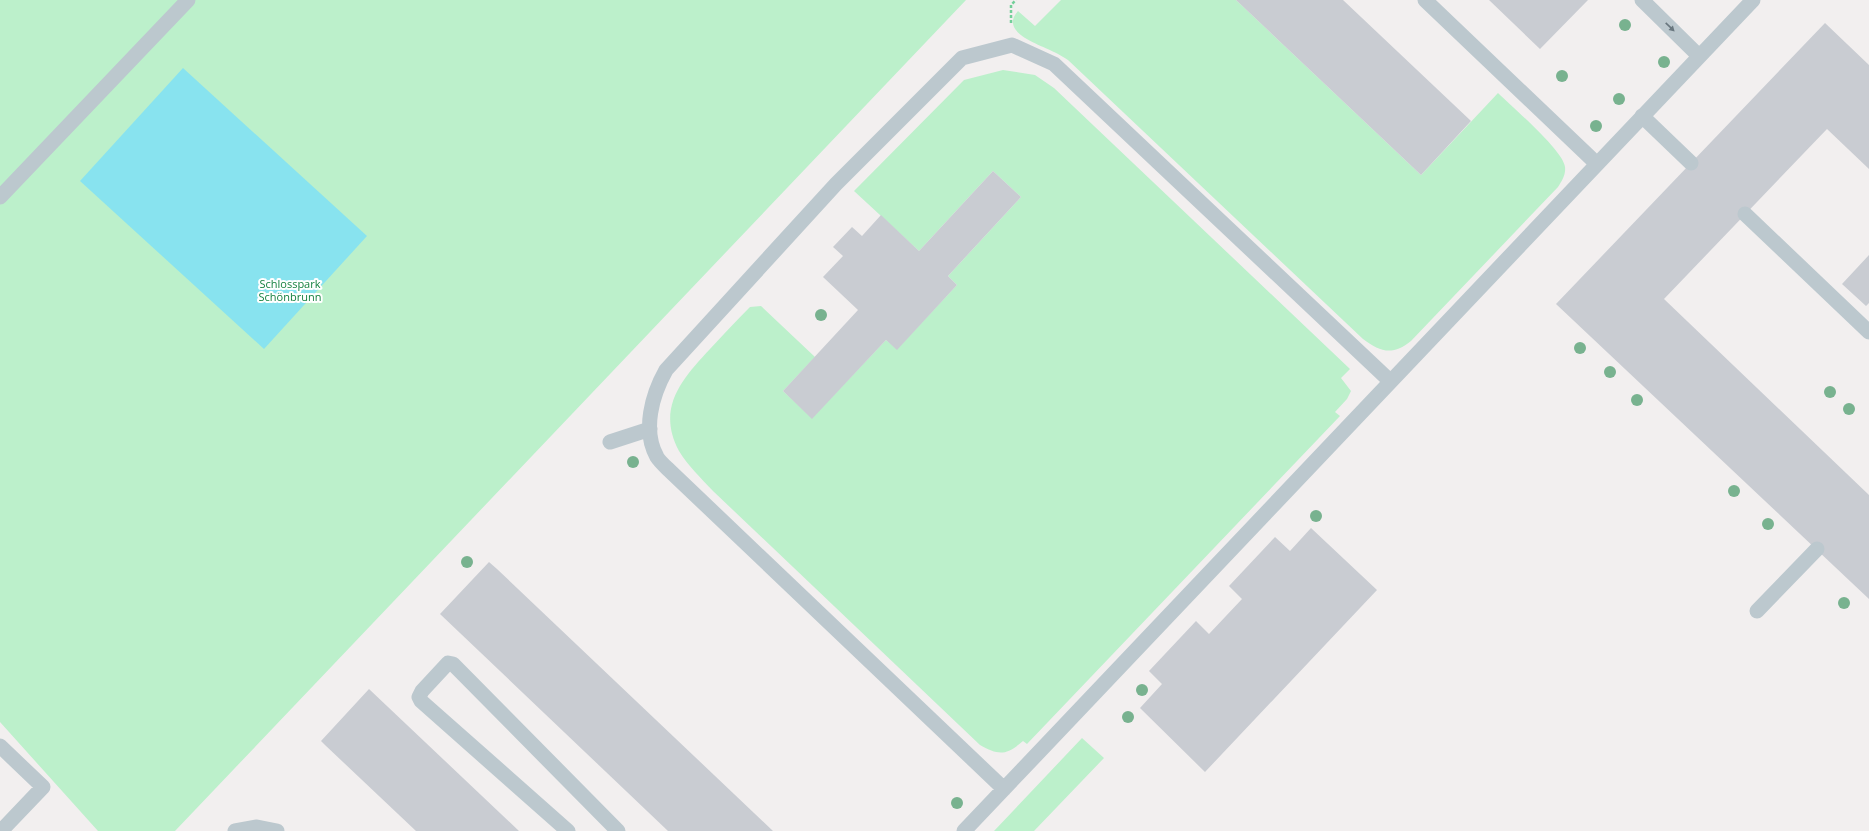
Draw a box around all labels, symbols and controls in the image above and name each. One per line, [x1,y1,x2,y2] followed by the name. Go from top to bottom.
[1665,22,1675,32] one-way arrow
[259,276,321,304] park label: Schlosspark Schönbrunn

